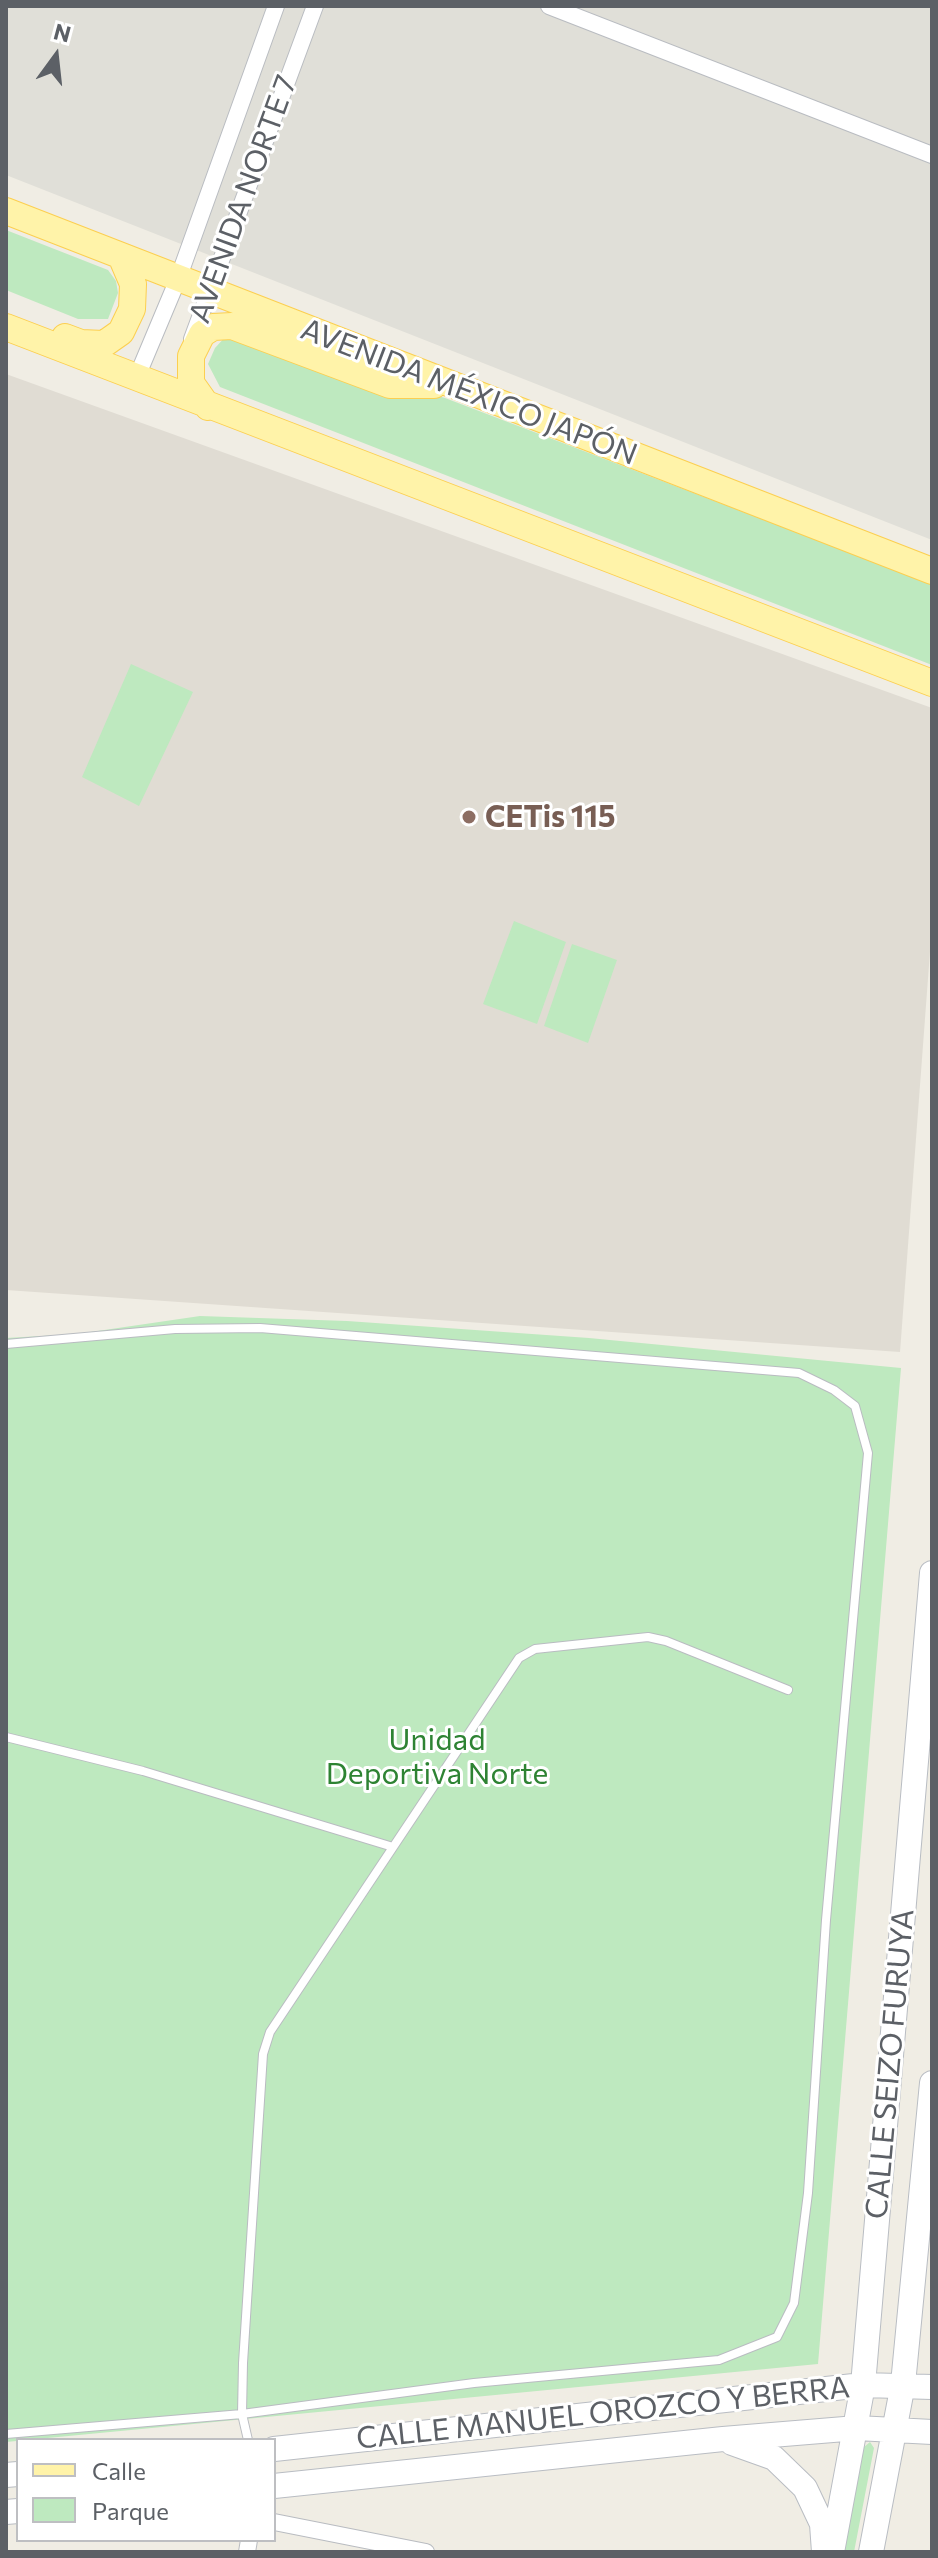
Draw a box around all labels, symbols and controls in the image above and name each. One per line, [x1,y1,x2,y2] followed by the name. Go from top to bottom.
[16,16,96,96] north arrow
[51,17,74,48] text: N
[181,70,305,328] street label: AVENIDA NORTE 7
[296,311,642,473] street label: AVENIDA MÉXICO JAPÓN
[485,799,615,835] place label: CETis 115
[460,808,478,826] marker: CETis 115
[326,1722,548,1792] park label: Unidad Deportiva Norte
[859,1907,921,2221] street label: CALLE SEIZO FURUYA
[355,2369,851,2457] street label: CALLE MANUEL OROZCO Y BERRA
[16,2438,276,2542] legend
[92,2456,146,2485] text: Calle
[92,2496,169,2525] text: Parque

